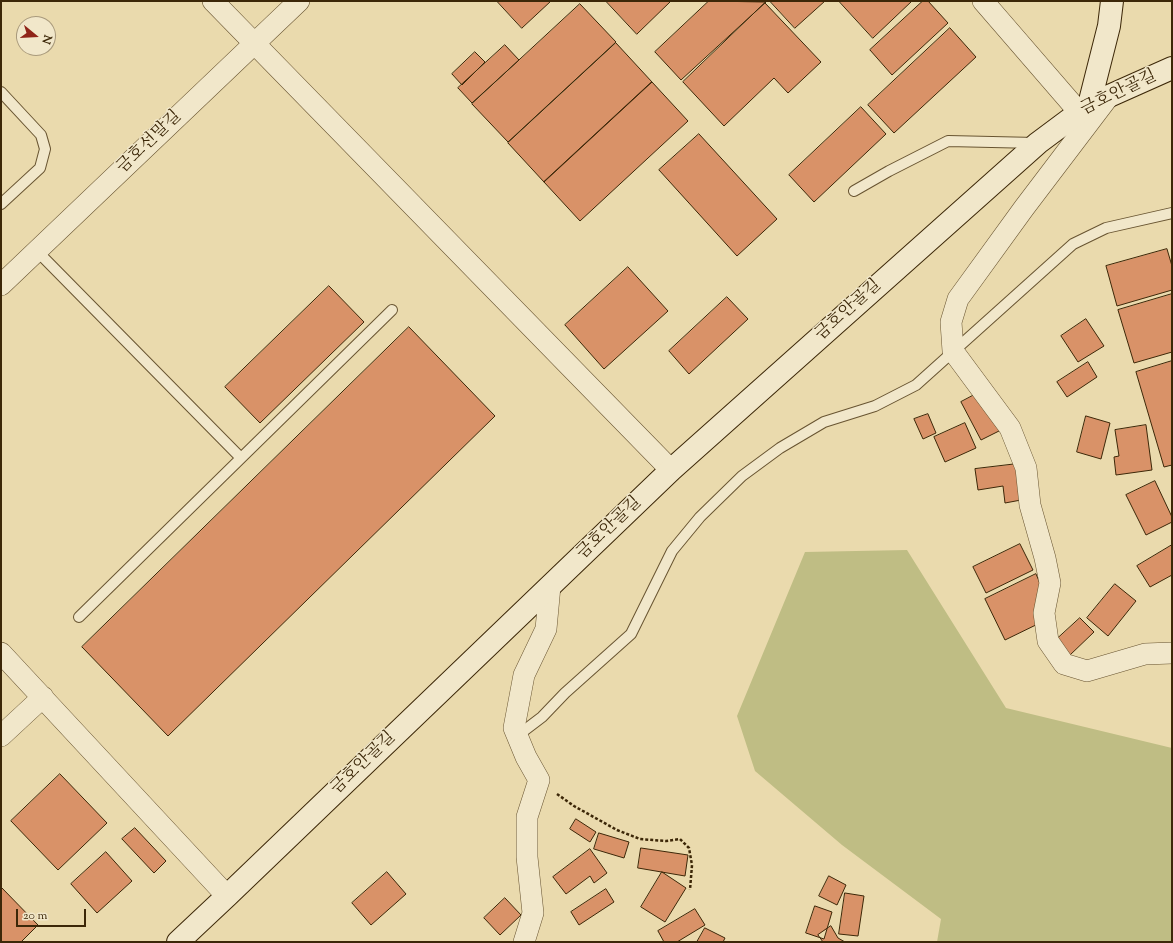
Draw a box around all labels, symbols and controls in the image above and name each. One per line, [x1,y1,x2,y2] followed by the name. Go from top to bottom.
[16,16,56,56] north arrow
[37,33,55,46] text: N
[1078,67,1160,121] street label: 금호안골길
[113,107,187,179] street label: 금호선말길
[812,276,886,346] street label: 금호안골길
[573,493,647,565] street label: 금호안골길
[327,728,401,800] street label: 금호안골길
[18,901,88,927] scale bar
[23,907,47,925] text: 20 m

